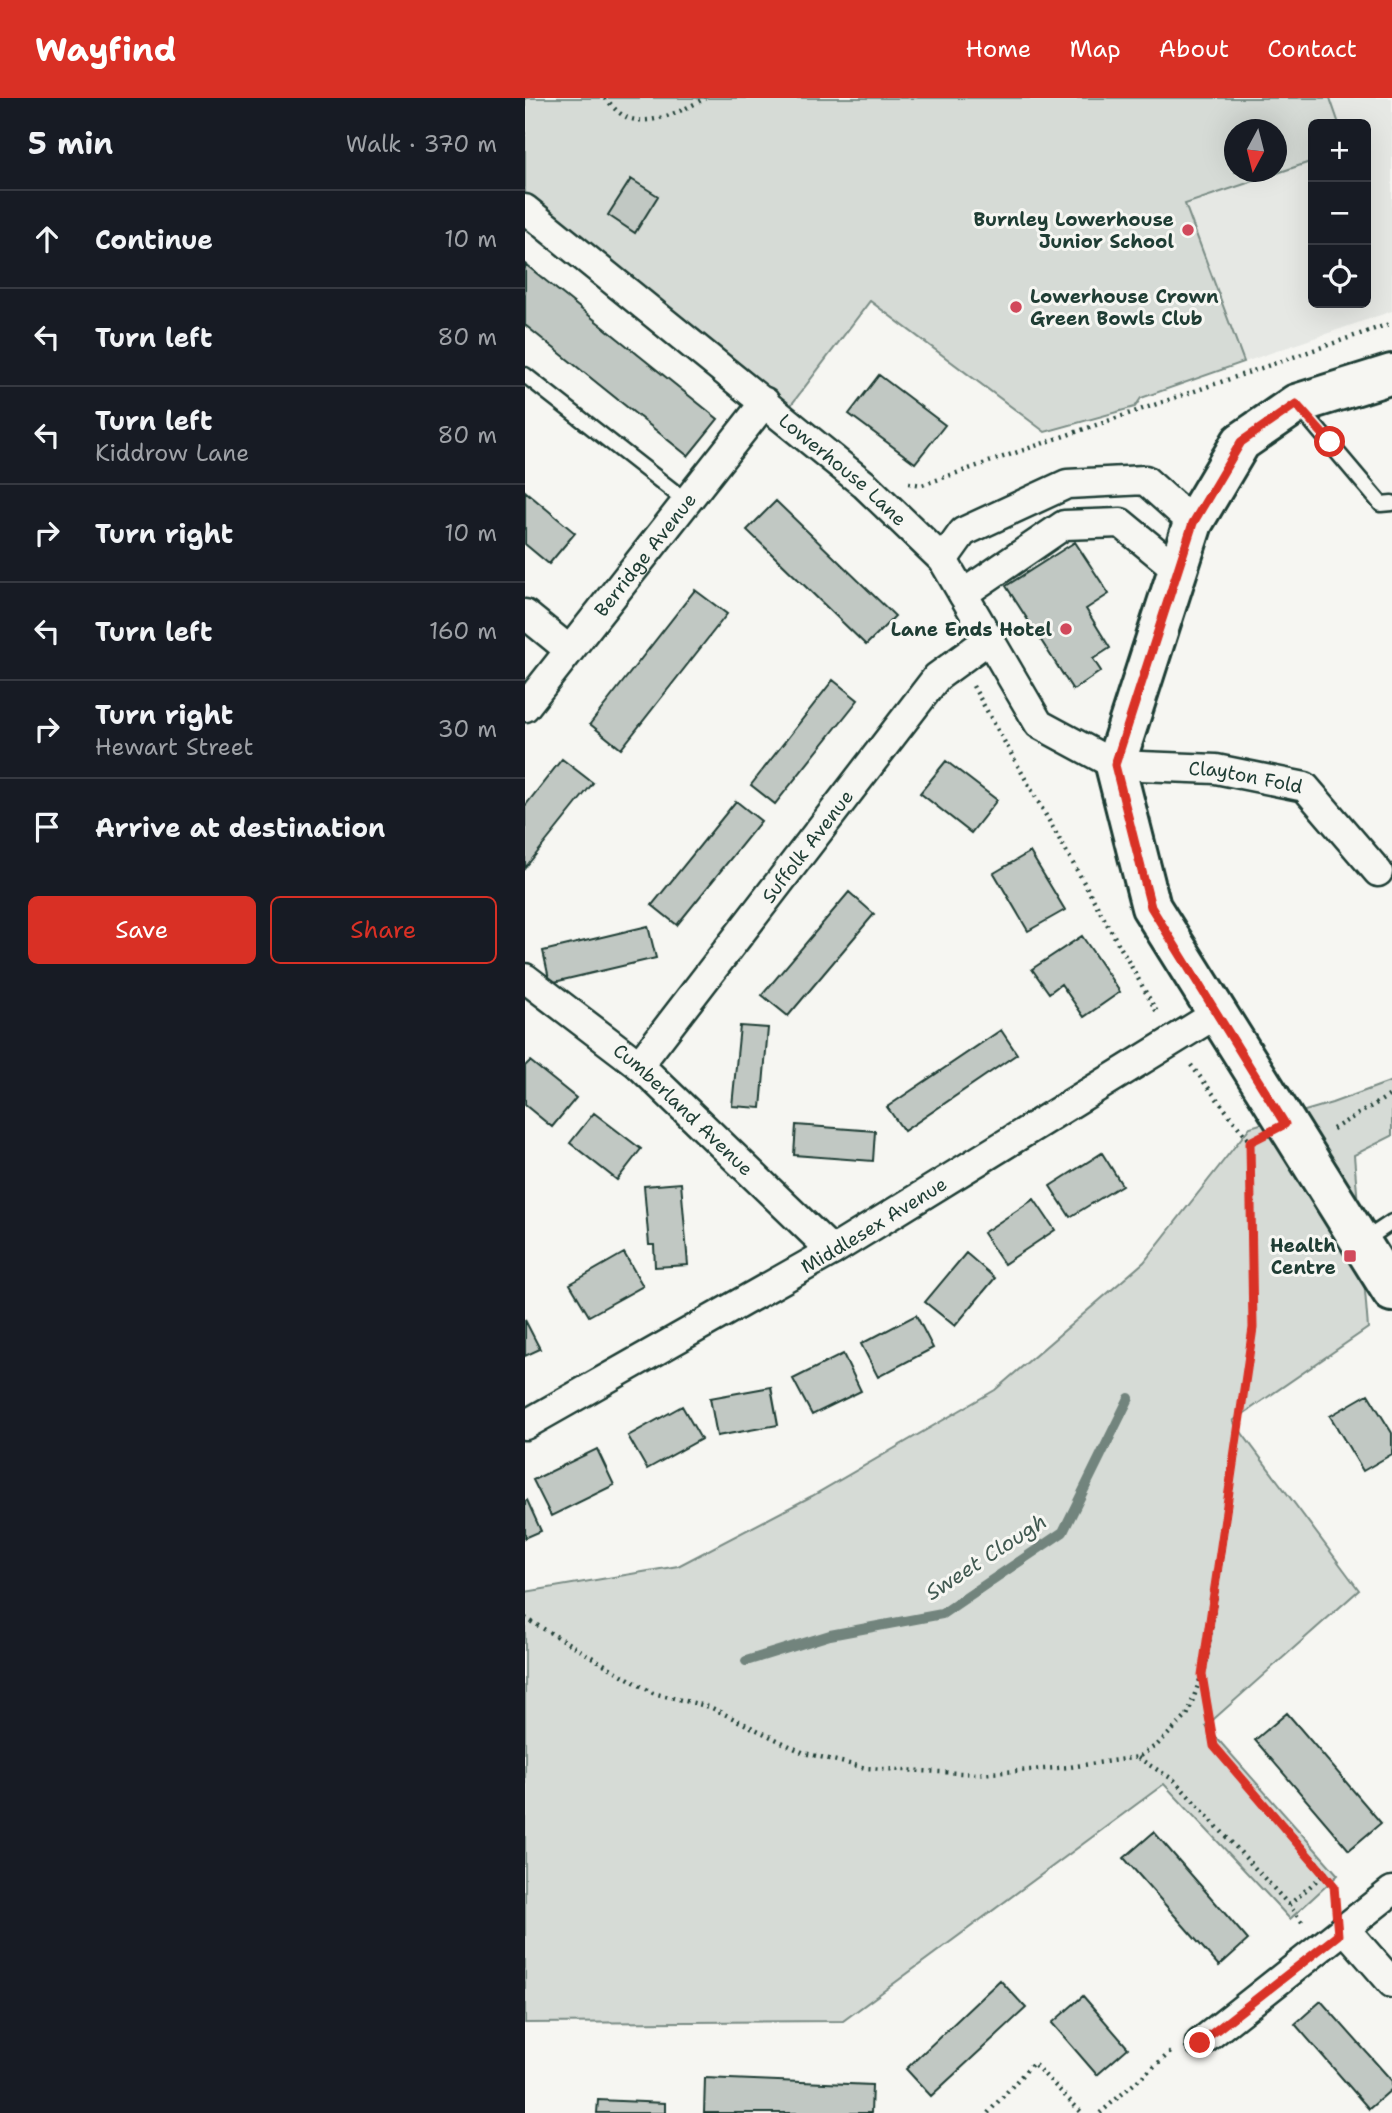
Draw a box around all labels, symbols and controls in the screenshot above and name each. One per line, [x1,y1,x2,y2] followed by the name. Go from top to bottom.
[35,27,176,72] text: Wayfind
[965,33,1031,65] text: Home
[1069,33,1121,65] text: Map
[1159,33,1229,65] text: About
[1267,33,1357,65] text: Contact
[1224,119,1287,182] north arrow
[1308,119,1371,308] map controls
[1308,119,1371,182] button: +
[28,123,113,164] text: 5 min
[346,129,497,159] text: Walk · 370 m
[1308,182,1371,245] button: −
[973,207,1174,254] place label: Burnley Lowerhouse Junior School
[28,220,66,258] icon: ahead
[95,222,213,257] text: Continue
[1180,222,1196,238] marker: Burnley Lowerhouse Junior School
[444,224,497,254] text: 10 m
[1308,245,1371,308] button: locate
[1030,284,1219,331] place label: Lowerhouse Crown Green Bowls Club
[1008,299,1024,315] marker: Lowerhouse Crown Green Bowls Club
[28,318,66,356] icon: left
[95,320,212,355] text: Turn left
[438,322,497,352] text: 80 m
[95,403,212,438] text: Turn left
[774,408,912,531] street label: Lowerhouse Lane
[28,416,66,454] icon: left
[438,420,497,450] text: 80 m
[1314,426,1345,457] route start
[95,438,249,468] text: Kiddrow Lane
[588,487,701,622] street label: Berridge Avenue
[28,514,66,552] icon: right
[95,516,233,551] text: Turn right
[444,518,497,548] text: 10 m
[28,612,66,650] icon: left
[95,614,212,649] text: Turn left
[429,616,497,646] text: 160 m
[891,617,1052,642] place label: Lane Ends Hotel
[1058,621,1074,637] marker: Lane Ends Hotel
[95,697,233,732] text: Turn right
[28,710,66,748] icon: right
[438,714,497,744] text: 30 m
[95,732,254,762] text: Hewart Street
[1188,755,1305,799] street label: Clayton Fold
[756,784,859,908] street label: Suffolk Avenue
[28,808,66,846] icon: arrive
[95,810,385,845] text: Arrive at destination
[28,896,256,964] button: Save
[270,896,497,964] button: Share
[608,1037,759,1181] street label: Cumberland Avenue
[796,1171,951,1279] street label: Middlesex Avenue
[1270,1233,1336,1280] place label: Health Centre
[1342,1248,1358,1264] marker: Health Centre
[920,1507,1052,1607] water label: Sweet Clough
[1184,2027,1215,2058] route end

